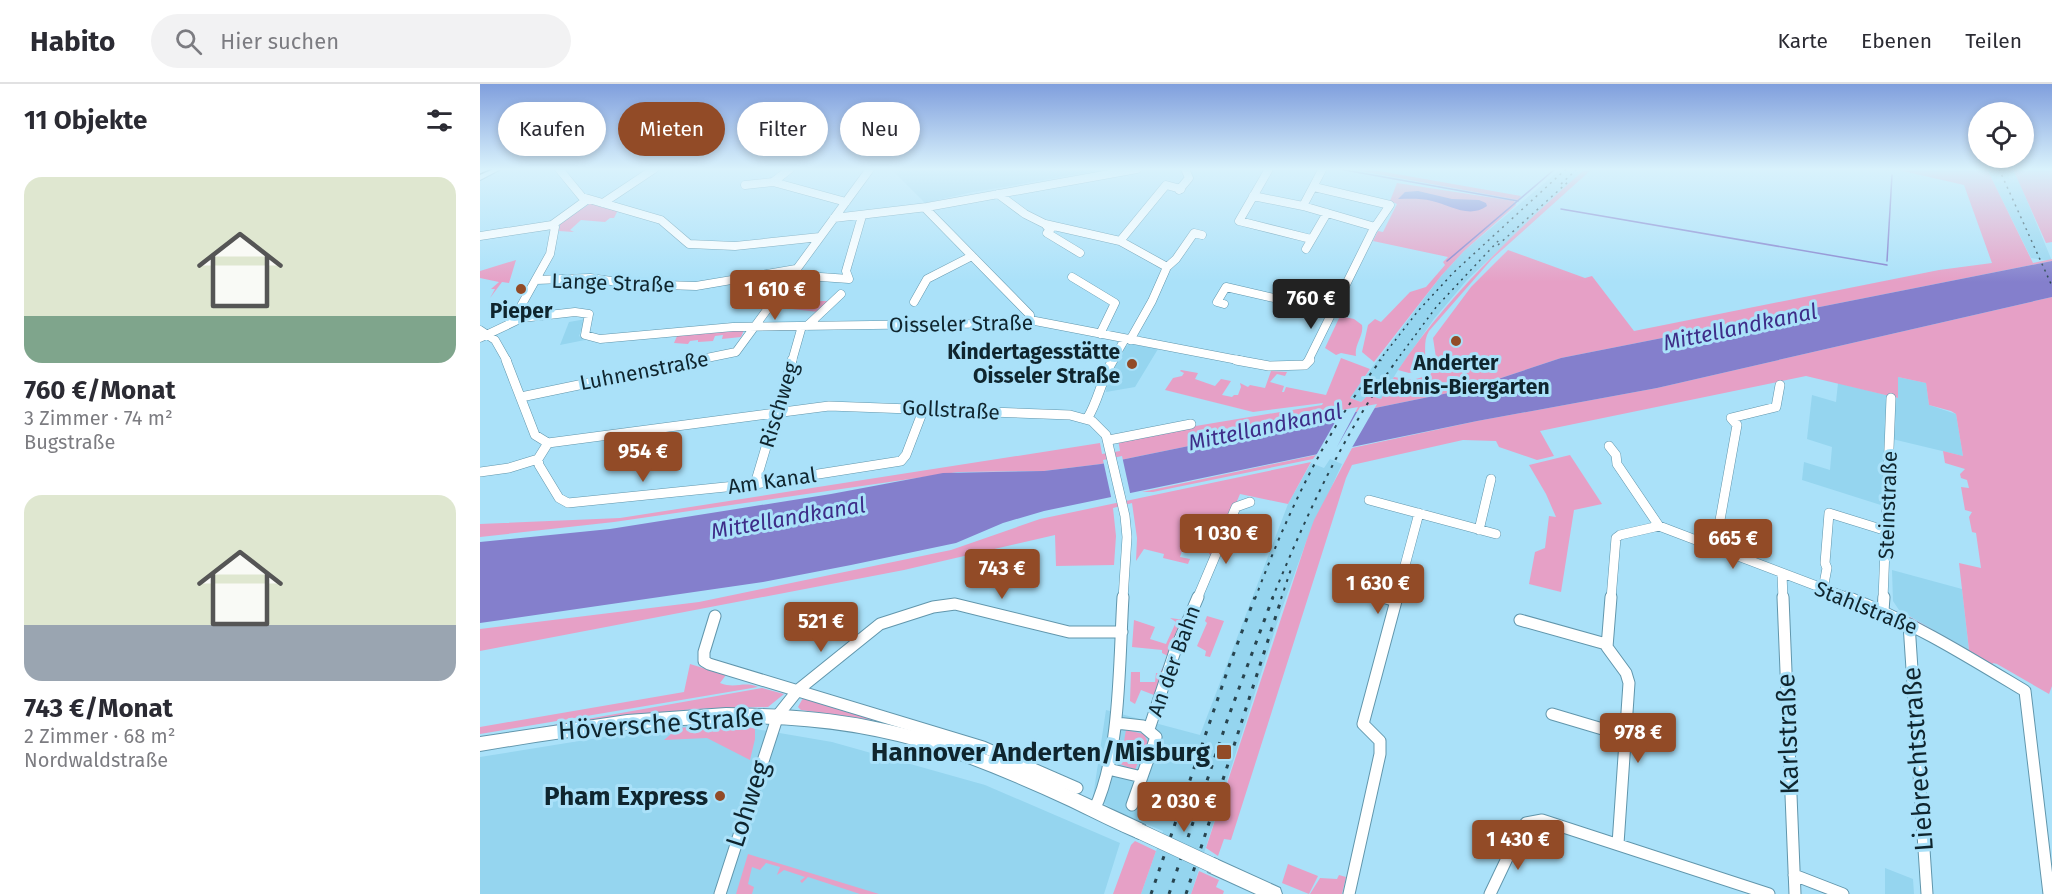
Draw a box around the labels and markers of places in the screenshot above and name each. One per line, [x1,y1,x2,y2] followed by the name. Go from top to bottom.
[720,270,830,321] pin: 1 610 €
[1269,279,1353,330] pin: 760 €
[514,282,528,296] marker: Pieper
[490,298,553,324] place label: Pieper
[1449,334,1463,348] marker: Anderter Erlebnis-Biergarten
[947,339,1120,389] place label: Kindertagesstätte Oisseler Straße
[1362,350,1550,400] place label: Anderter Erlebnis-Biergarten
[1125,357,1139,371] marker: Kindertagesstätte Oisseler Straße
[601,432,685,483] pin: 954 €
[1171,514,1281,565] pin: 1 030 €
[1691,519,1775,570] pin: 665 €
[960,549,1044,600] pin: 743 €
[1323,564,1433,615] pin: 1 630 €
[779,602,863,653] pin: 521 €
[1596,713,1680,764] pin: 978 €
[871,737,1211,768] place label: Hannover Anderten/Misburg
[1215,743,1233,761] marker: Hannover Anderten/Misburg
[544,781,708,812] place label: Pham Express
[1129,782,1239,833] pin: 2 030 €
[713,789,727,803] marker: Pham Express
[1463,820,1573,871] pin: 1 430 €

